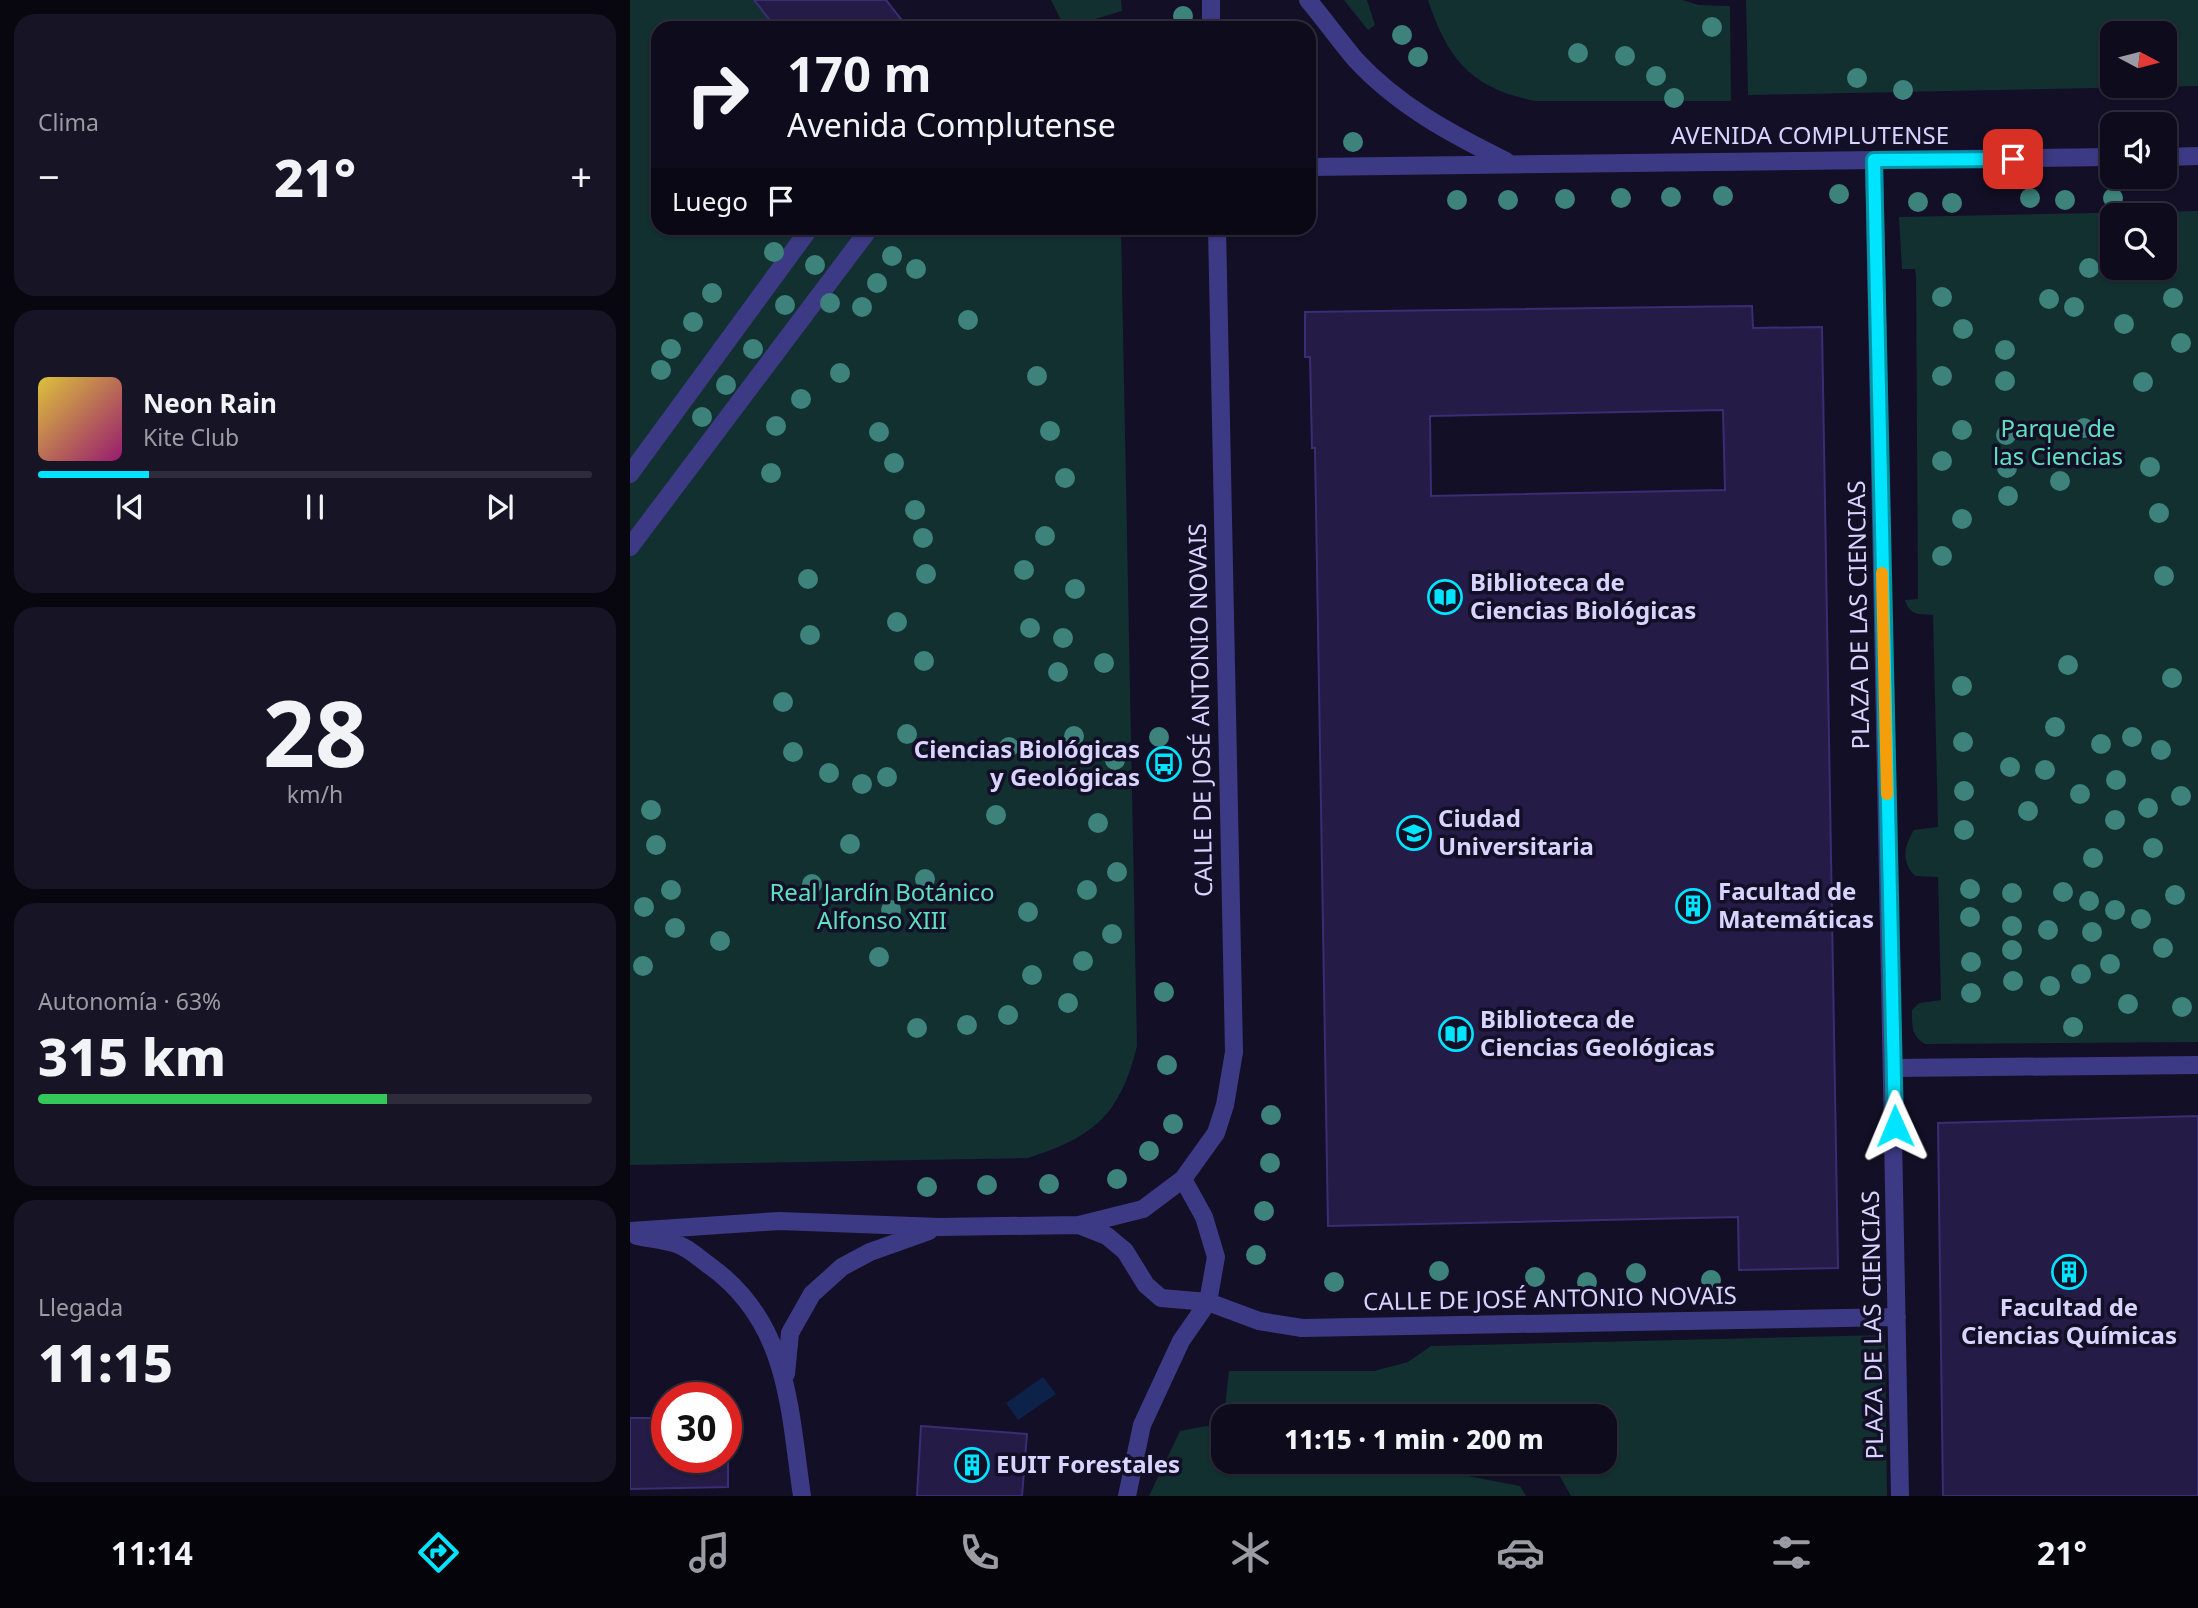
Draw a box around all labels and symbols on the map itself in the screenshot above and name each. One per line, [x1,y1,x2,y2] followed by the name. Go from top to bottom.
[2100,21,2177,98] north arrow
[1671,118,1949,151] street label: AVENIDA COMPLUTENSE
[1983,129,2043,189] pin
[1993,411,2123,472] park label: Parque de las Ciencias
[1839,480,1876,750] street label: PLAZA DE LAS CIENCIAS
[1180,523,1219,897] street label: CALLE DE JOSÉ ANTONIO NOVAIS
[1470,565,1696,626] place label: Biblioteca de Ciencias Biológicas
[1426,578,1464,616] library icon: Biblioteca de Ciencias Biológicas
[914,732,1140,793] place label: Ciencias Biológicas y Geológicas
[1145,745,1183,783] bus stop icon: Ciencias Biológicas y Geológicas
[1438,801,1594,862] place label: Ciudad Universitaria
[1395,814,1433,852] school or university icon: Ciudad Universitaria
[1718,874,1874,935] place label: Facultad de Matemáticas
[769,875,995,936] park label: Real Jardín Botánico Alfonso XIII
[1674,887,1712,925] building icon: Facultad de Matemáticas
[1480,1002,1715,1063] place label: Biblioteca de Ciencias Geológicas
[1437,1015,1475,1053] library icon: Biblioteca de Ciencias Geológicas
[1858,1089,1932,1163] position arrow
[1853,1190,1890,1460] street label: PLAZA DE LAS CIENCIAS
[2050,1253,2088,1291] building icon: Facultad de Ciencias Químicas
[1363,1278,1737,1317] street label: CALLE DE JOSÉ ANTONIO NOVAIS
[1961,1290,2177,1351] place label: Facultad de Ciencias Químicas
[651,1382,742,1473] speed limit sign: 30
[953,1446,991,1484] building icon: EUIT Forestales
[996,1447,1180,1480] place label: EUIT Forestales

